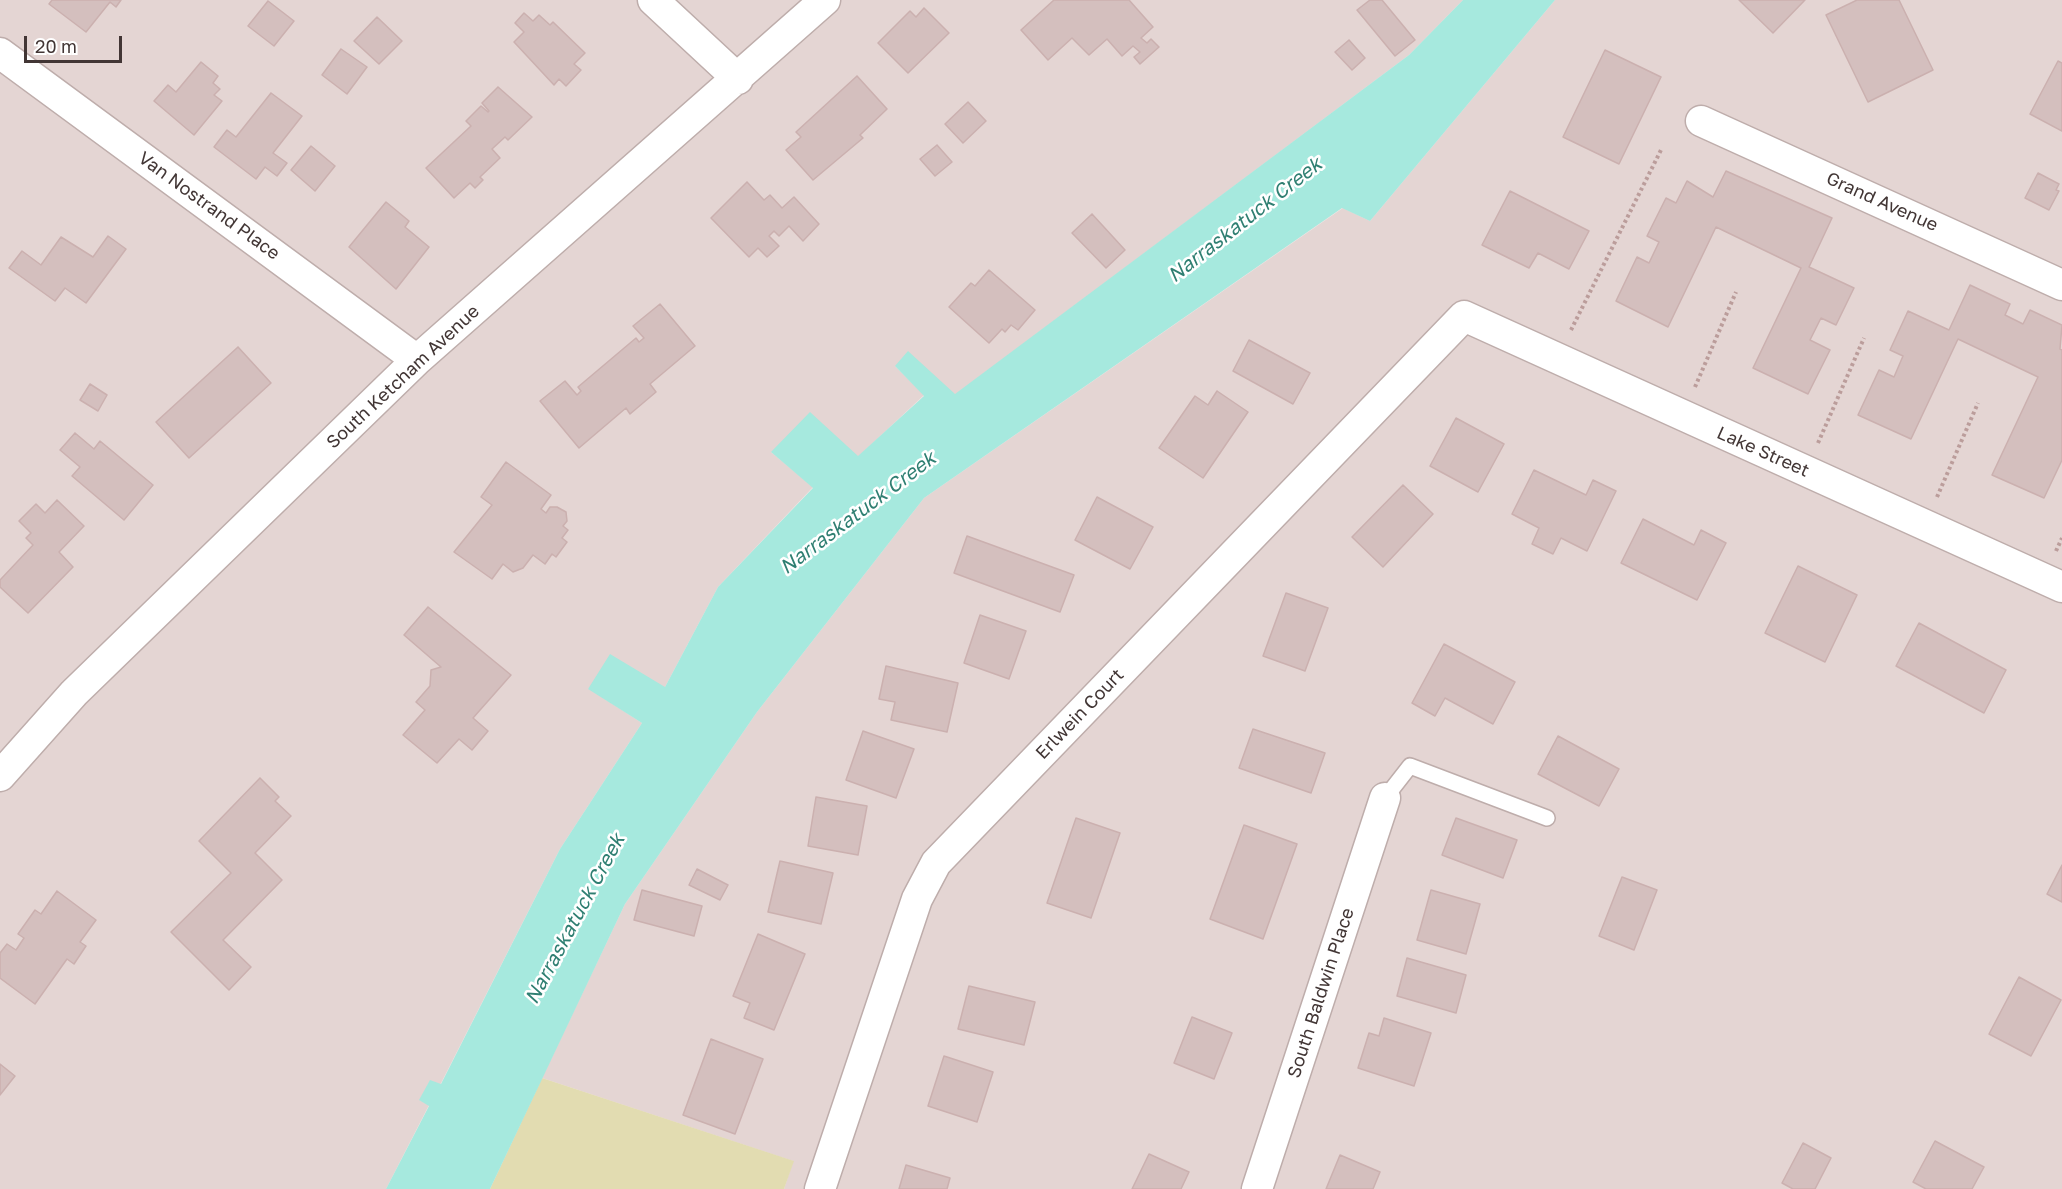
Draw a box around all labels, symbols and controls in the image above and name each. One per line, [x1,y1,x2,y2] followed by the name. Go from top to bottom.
[27,24,124,62] scale bar
[35,35,77,57] text: 20 m
[134,147,284,265] street label: Van Nostrand Place
[1163,152,1327,288] water label: Narraskatuck Creek
[1823,168,1941,236] street label: Grand Avenue
[322,301,484,453] street label: South Ketcham Avenue
[1714,422,1812,482] street label: Lake Street
[775,447,941,579] water label: Narraskatuck Creek
[1031,664,1129,764] street label: Erlwein Court
[520,830,630,1008] water label: Narraskatuck Creek
[1283,905,1359,1081] street label: South Baldwin Place

